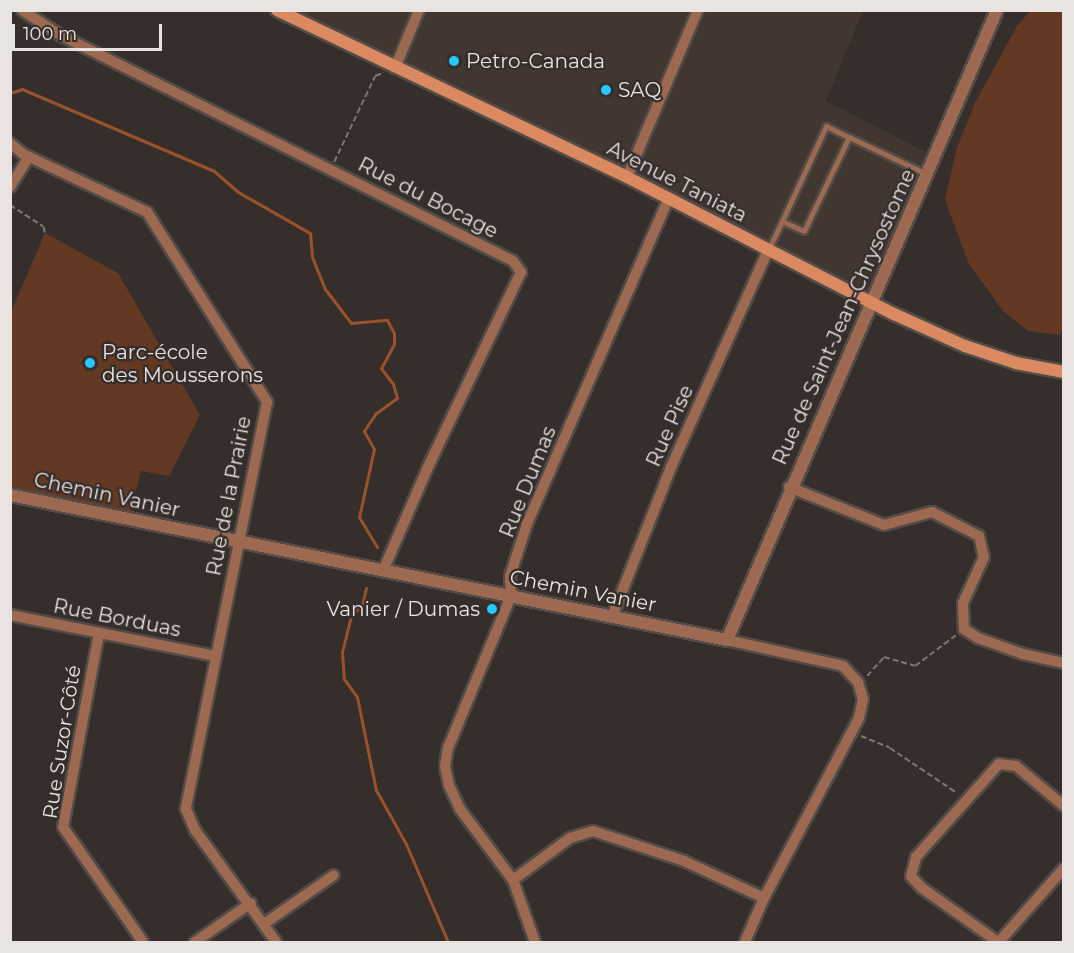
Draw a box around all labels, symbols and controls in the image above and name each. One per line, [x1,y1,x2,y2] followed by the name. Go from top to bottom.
[15,12,165,50] scale bar
[23,23,77,45] text: 100 m
[466,49,605,73] place label: Petro-Canada
[447,54,461,68] marker: Petro-Canada
[618,78,661,102] place label: SAQ
[599,83,613,97] marker: SAQ
[603,136,751,228] street label: Avenue Taniata
[354,152,502,244] street label: Rue du Bocage
[768,165,920,469] street label: Rue de Saint-Jean-Chrysostome
[102,340,263,387] place label: Parc-école des Mousserons
[83,356,97,370] marker: Parc-école des Mousserons
[641,381,699,471] street label: Rue Pise
[202,414,256,578] street label: Rue de la Prairie
[495,423,561,541] street label: Rue Dumas
[32,468,182,522] street label: Chemin Vanier
[508,565,658,617] street label: Chemin Vanier
[51,594,183,642] street label: Rue Borduas
[326,597,480,621] place label: Vanier / Dumas
[485,602,499,616] marker: Vanier / Dumas
[38,663,86,821] street label: Rue Suzor-Côté

